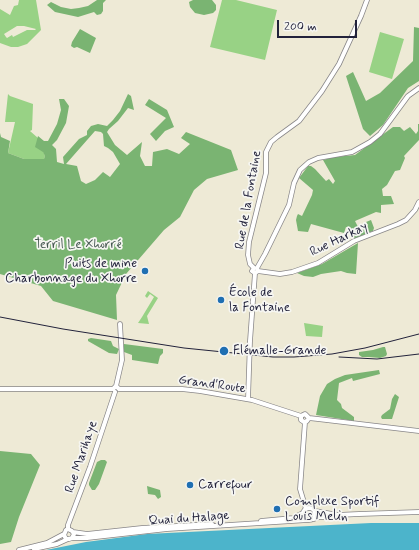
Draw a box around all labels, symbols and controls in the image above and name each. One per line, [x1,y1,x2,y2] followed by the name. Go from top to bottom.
[279,12,359,38] scale bar
[284,19,317,35] text: 200 m
[233,149,265,251] street label: Rue de la Fontaine
[308,219,370,261] street label: Rue Harkay
[35,237,121,253] park label: Terril Le Xhorré
[5,256,137,287] place label: Puits de mine Charbonnage du Xhorre
[140,266,150,276] marker: Puits de mine Charbonnage du Xhorre
[229,285,290,316] place label: École de la Fontaine
[216,295,226,305] marker: École de la Fontaine
[233,343,326,359] place label: Flémalle-Grande
[218,345,230,357] marker: Flémalle-Grande
[177,373,247,397] street label: Grand'Route
[62,419,102,495] street label: Rue Marihaye
[198,477,252,493] place label: Carrefour
[185,480,195,490] marker: Carrefour
[285,494,379,525] place label: Complexe Sportif Louis Melin
[272,504,282,514] marker: Complexe Sportif Louis Melin
[148,508,230,530] street label: Quai du Halage

